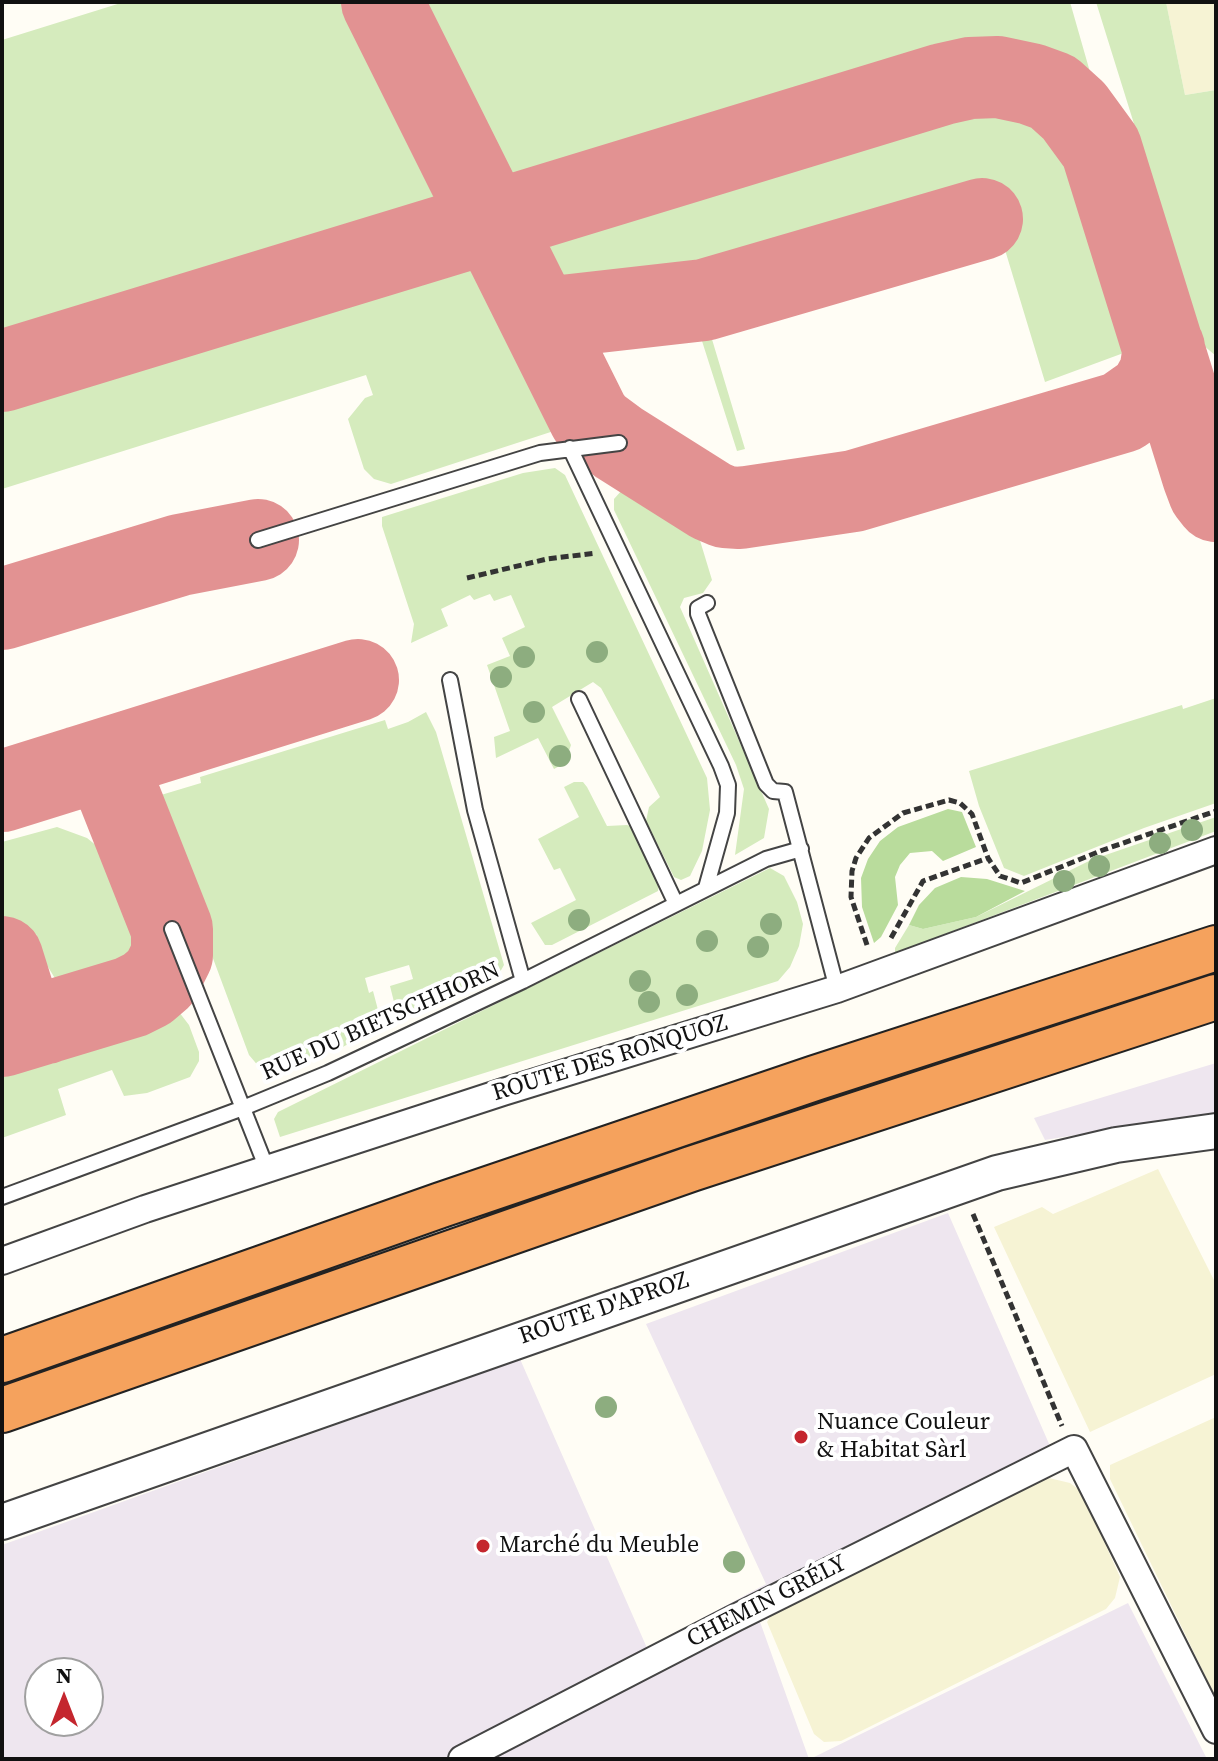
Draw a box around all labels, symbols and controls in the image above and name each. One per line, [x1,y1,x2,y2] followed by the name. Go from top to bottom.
[257,956,505,1088] street label: RUE DU BIETSCHHORN
[489,1010,731,1108] street label: ROUTE DES RONQUOZ
[515,1266,693,1352] street label: ROUTE D'APROZ
[817,1409,990,1465] place label: Nuance Couleur & Habitat Sàrl
[792,1428,810,1446] marker: Nuance Couleur & Habitat Sàrl
[499,1532,699,1560] place label: Marché du Meuble
[474,1537,492,1555] marker: Marché du Meuble
[682,1549,852,1655] street label: CHEMIN GRÉLY
[24,1657,104,1737] north arrow
[56,1660,72,1690] text: N

